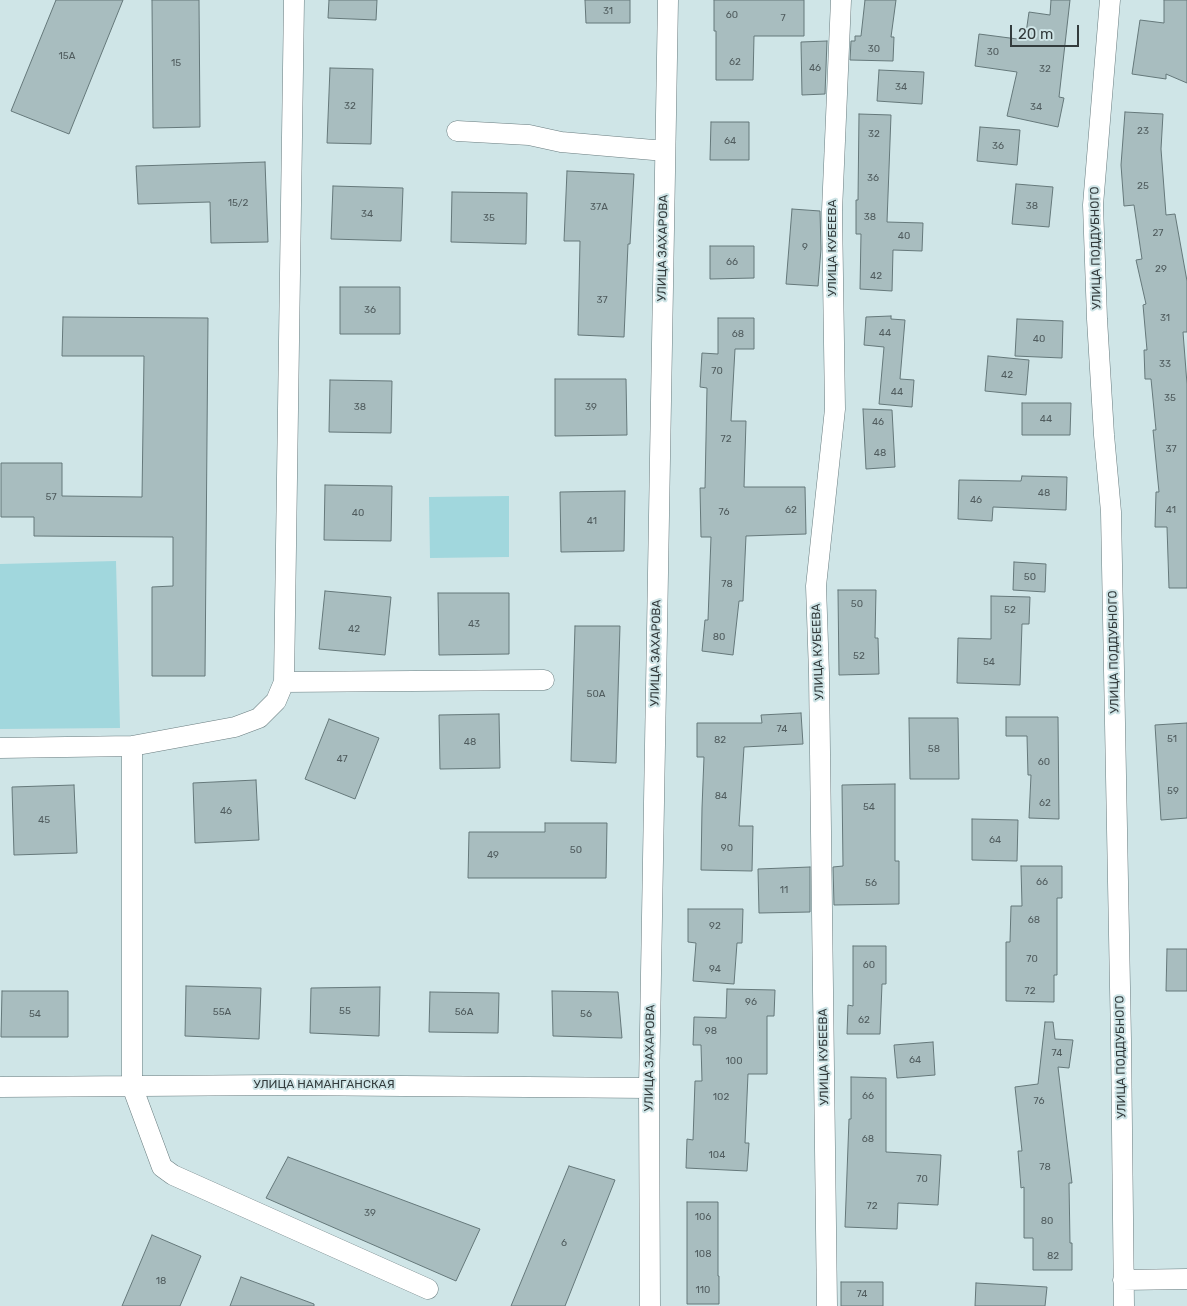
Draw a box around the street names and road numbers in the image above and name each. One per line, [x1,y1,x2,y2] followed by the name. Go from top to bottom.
[1088,186,1104,310] street label: УЛИЦА ПОДДУБНОГО
[655,194,671,302] street label: УЛИЦА ЗАХАРОВА
[826,200,840,296] street label: УЛИЦА КУБЕЕВА
[1106,590,1122,714] street label: УЛИЦА ПОДДУБНОГО
[648,599,664,707] street label: УЛИЦА ЗАХАРОВА
[809,603,827,701] street label: УЛИЦА КУБЕЕВА
[1113,995,1129,1119] street label: УЛИЦА ПОДДУБНОГО
[642,1004,658,1112] street label: УЛИЦА ЗАХАРОВА
[816,1008,832,1106] street label: УЛИЦА КУБЕЕВА
[253,1078,395,1092] street label: УЛИЦА НАМАНГАНСКАЯ

